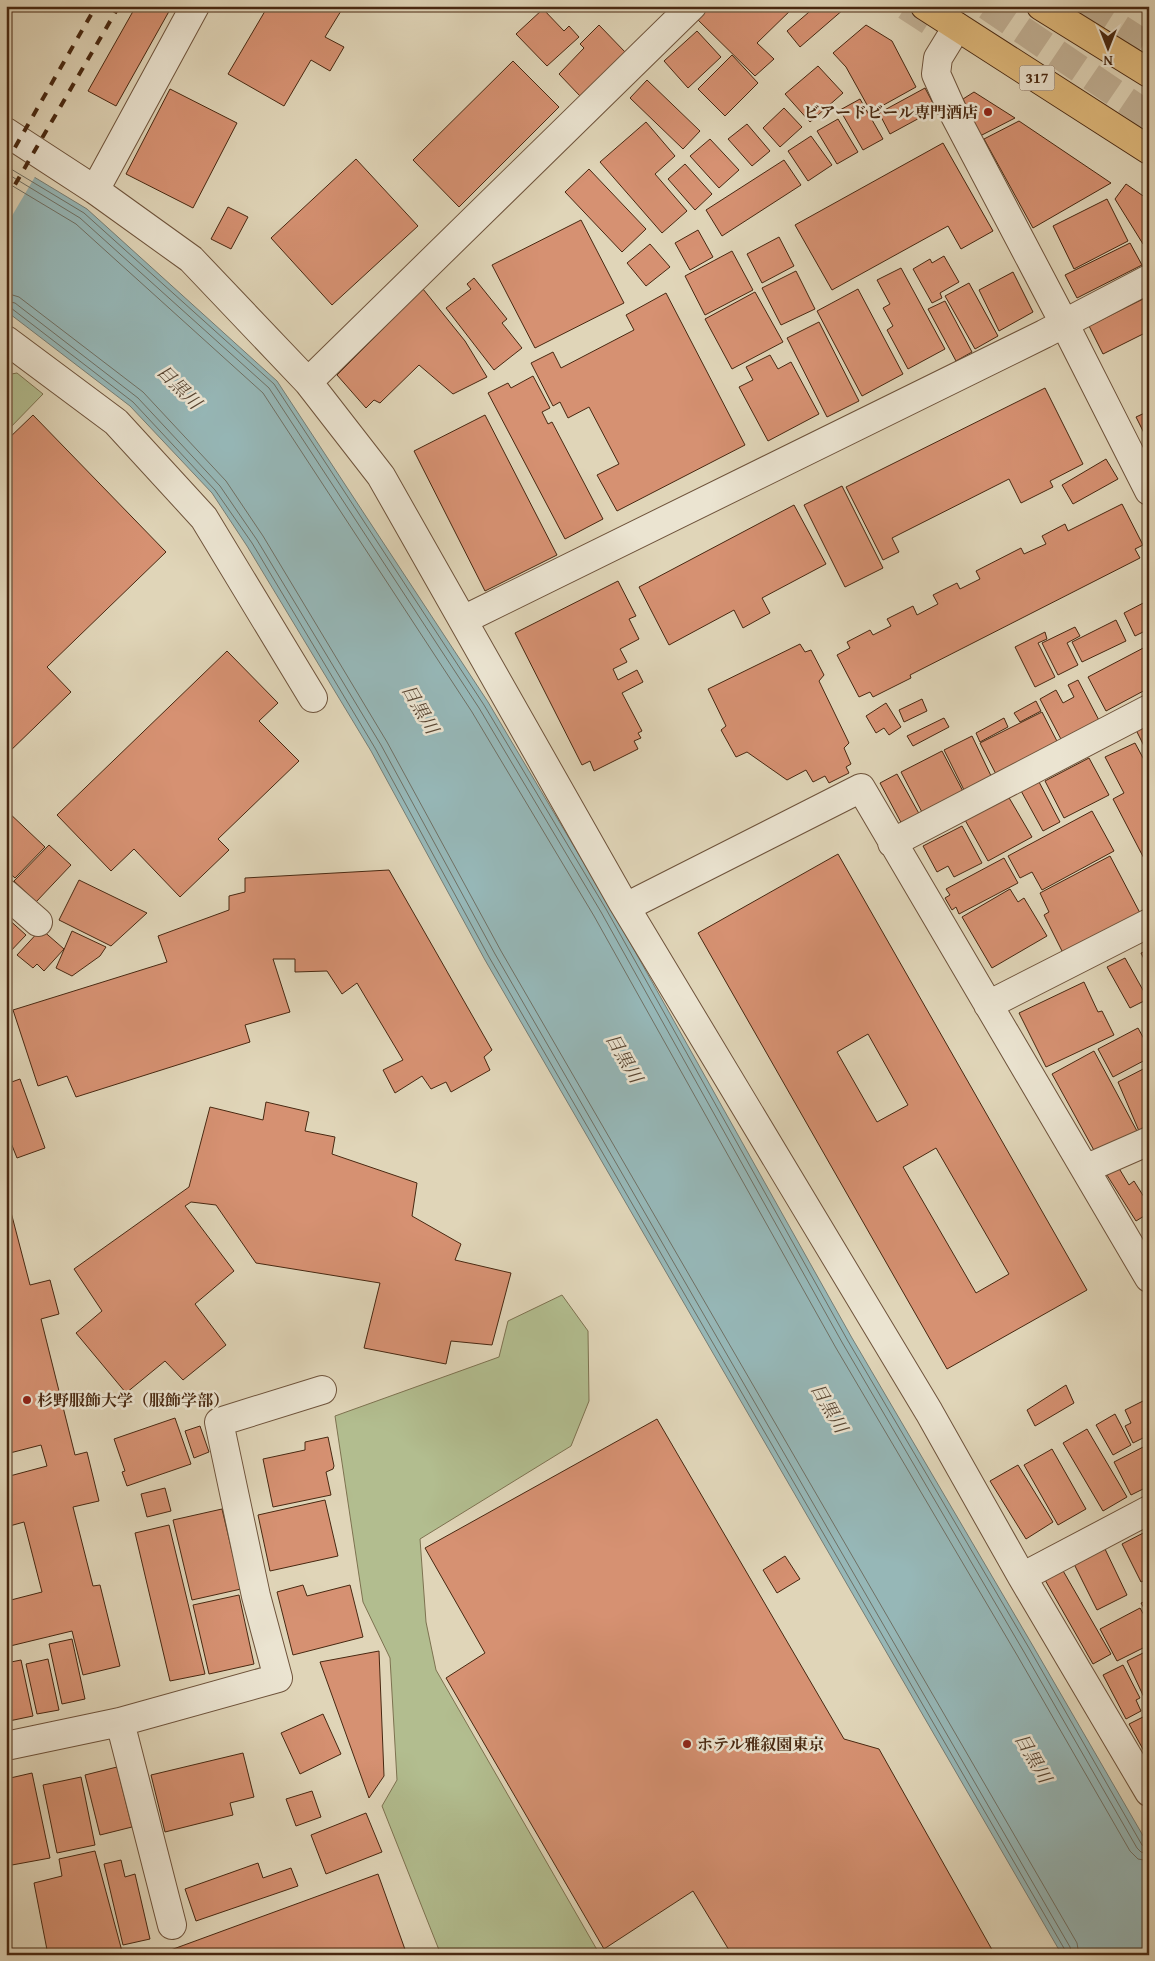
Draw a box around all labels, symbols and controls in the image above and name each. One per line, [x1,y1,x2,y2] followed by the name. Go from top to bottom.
[1082,22,1132,72] north arrow
[1103,51,1113,71] text: N
[1020,66,1054,90] road number: 317
[803,100,978,124] place label: ビアードビール専門酒店
[982,106,994,118] marker: ビアードビール専門酒店
[151,358,209,417] water label: 目黒川
[395,679,447,741] water label: 目黒川
[599,1028,651,1090] water label: 目黒川
[804,1378,856,1440] water label: 目黒川
[37,1388,229,1412] place label: 杉野服飾大学（服飾学部）
[21,1394,33,1406] marker: 杉野服飾大学（服飾学部）
[1008,1728,1060,1790] water label: 目黒川
[697,1732,824,1756] place label: ホテル雅叙園東京
[681,1738,693,1750] marker: ホテル雅叙園東京

